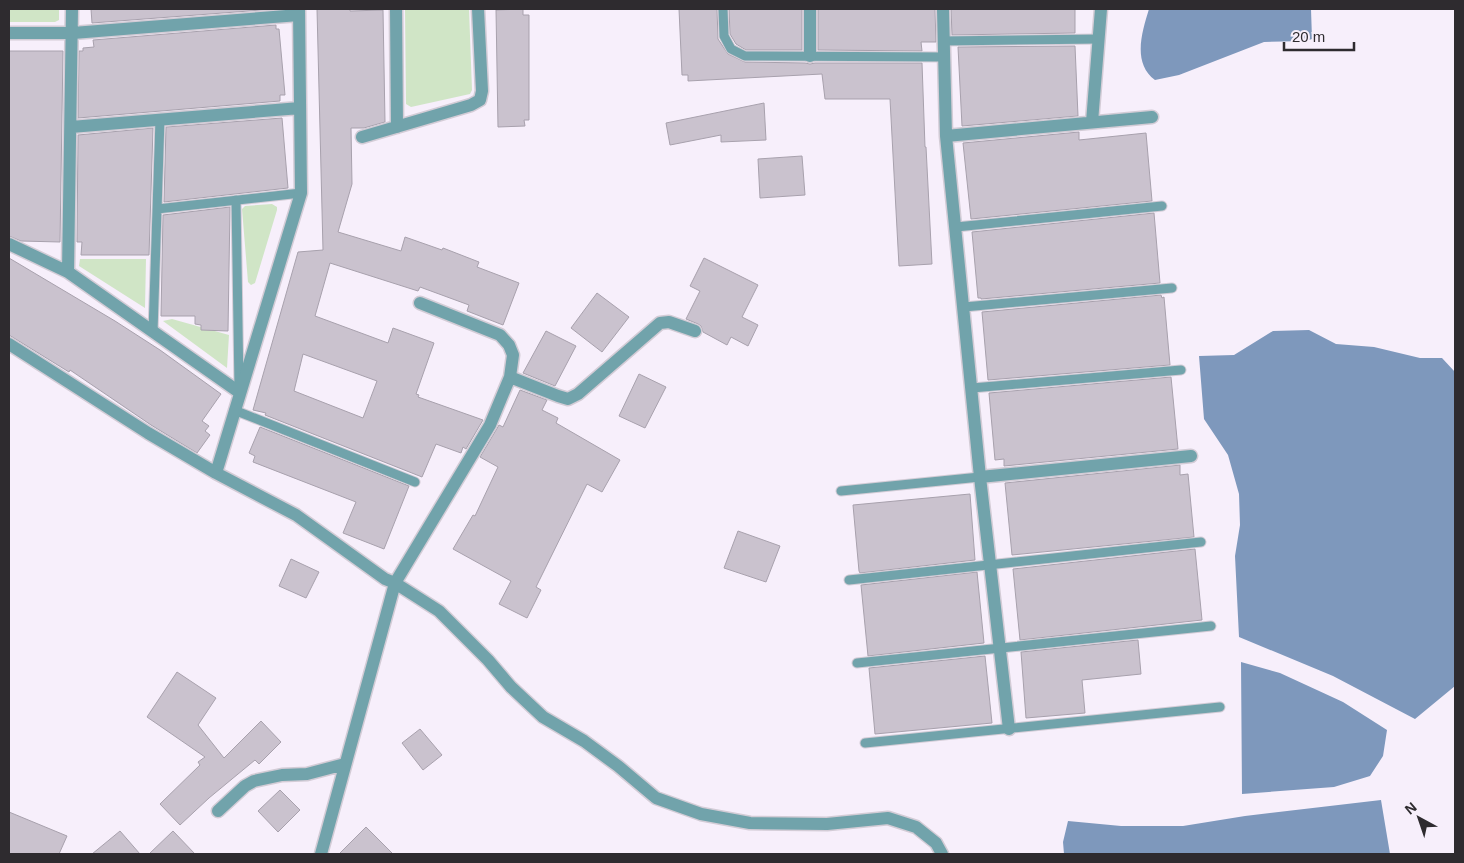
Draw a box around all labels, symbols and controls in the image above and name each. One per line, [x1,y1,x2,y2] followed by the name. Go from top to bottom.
[1284,20,1354,52] scale bar
[1292,28,1325,45] text: 20 m
[1394,793,1444,843] north arrow
[1402,799,1420,817] text: N

